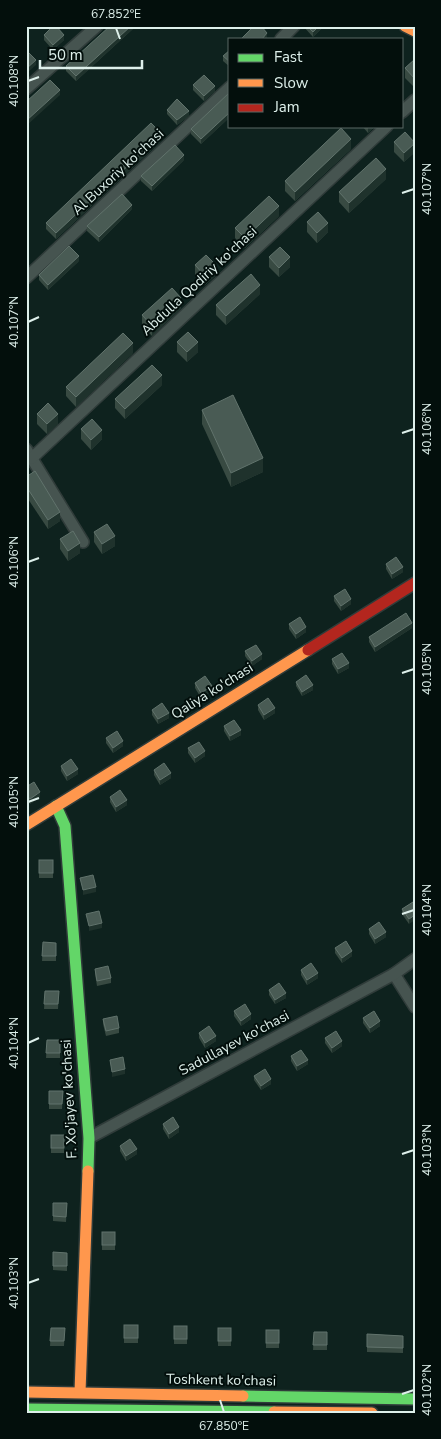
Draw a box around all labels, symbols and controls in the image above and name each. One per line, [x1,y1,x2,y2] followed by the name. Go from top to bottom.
[91,6,141,22] text: 67.852°E
[40,38,142,70] scale bar
[228,38,404,128] legend
[48,45,83,65] text: 50 m
[274,47,303,67] text: Fast
[6,55,22,107] text: 40.108°N
[274,73,309,93] text: Slow
[273,97,300,117] text: Jam
[68,125,168,219] street label: Al Buxoriy ko'chasi
[419,163,435,215] text: 40.107°N
[137,222,261,340] street label: Abdulla Qodiriy ko'chasi
[6,296,22,348] text: 40.107°N
[419,403,435,455] text: 40.106°N
[6,536,22,588] text: 40.106°N
[419,643,435,695] text: 40.105°N
[167,658,257,724] street label: Qaliya ko'chasi
[6,776,22,828] text: 40.105°N
[419,884,435,936] text: 40.104°N
[175,1006,293,1080] street label: Sadullayev ko'chasi
[6,1017,22,1069] text: 40.104°N
[56,1039,82,1159] street label: F. Xo'jayev ko'chasi
[419,1124,435,1176] text: 40.103°N
[6,1257,22,1309] text: 40.103°N
[419,1364,435,1416] text: 40.102°N
[166,1370,276,1390] street label: Toshkent ko'chasi
[199,1418,249,1434] text: 67.850°E

